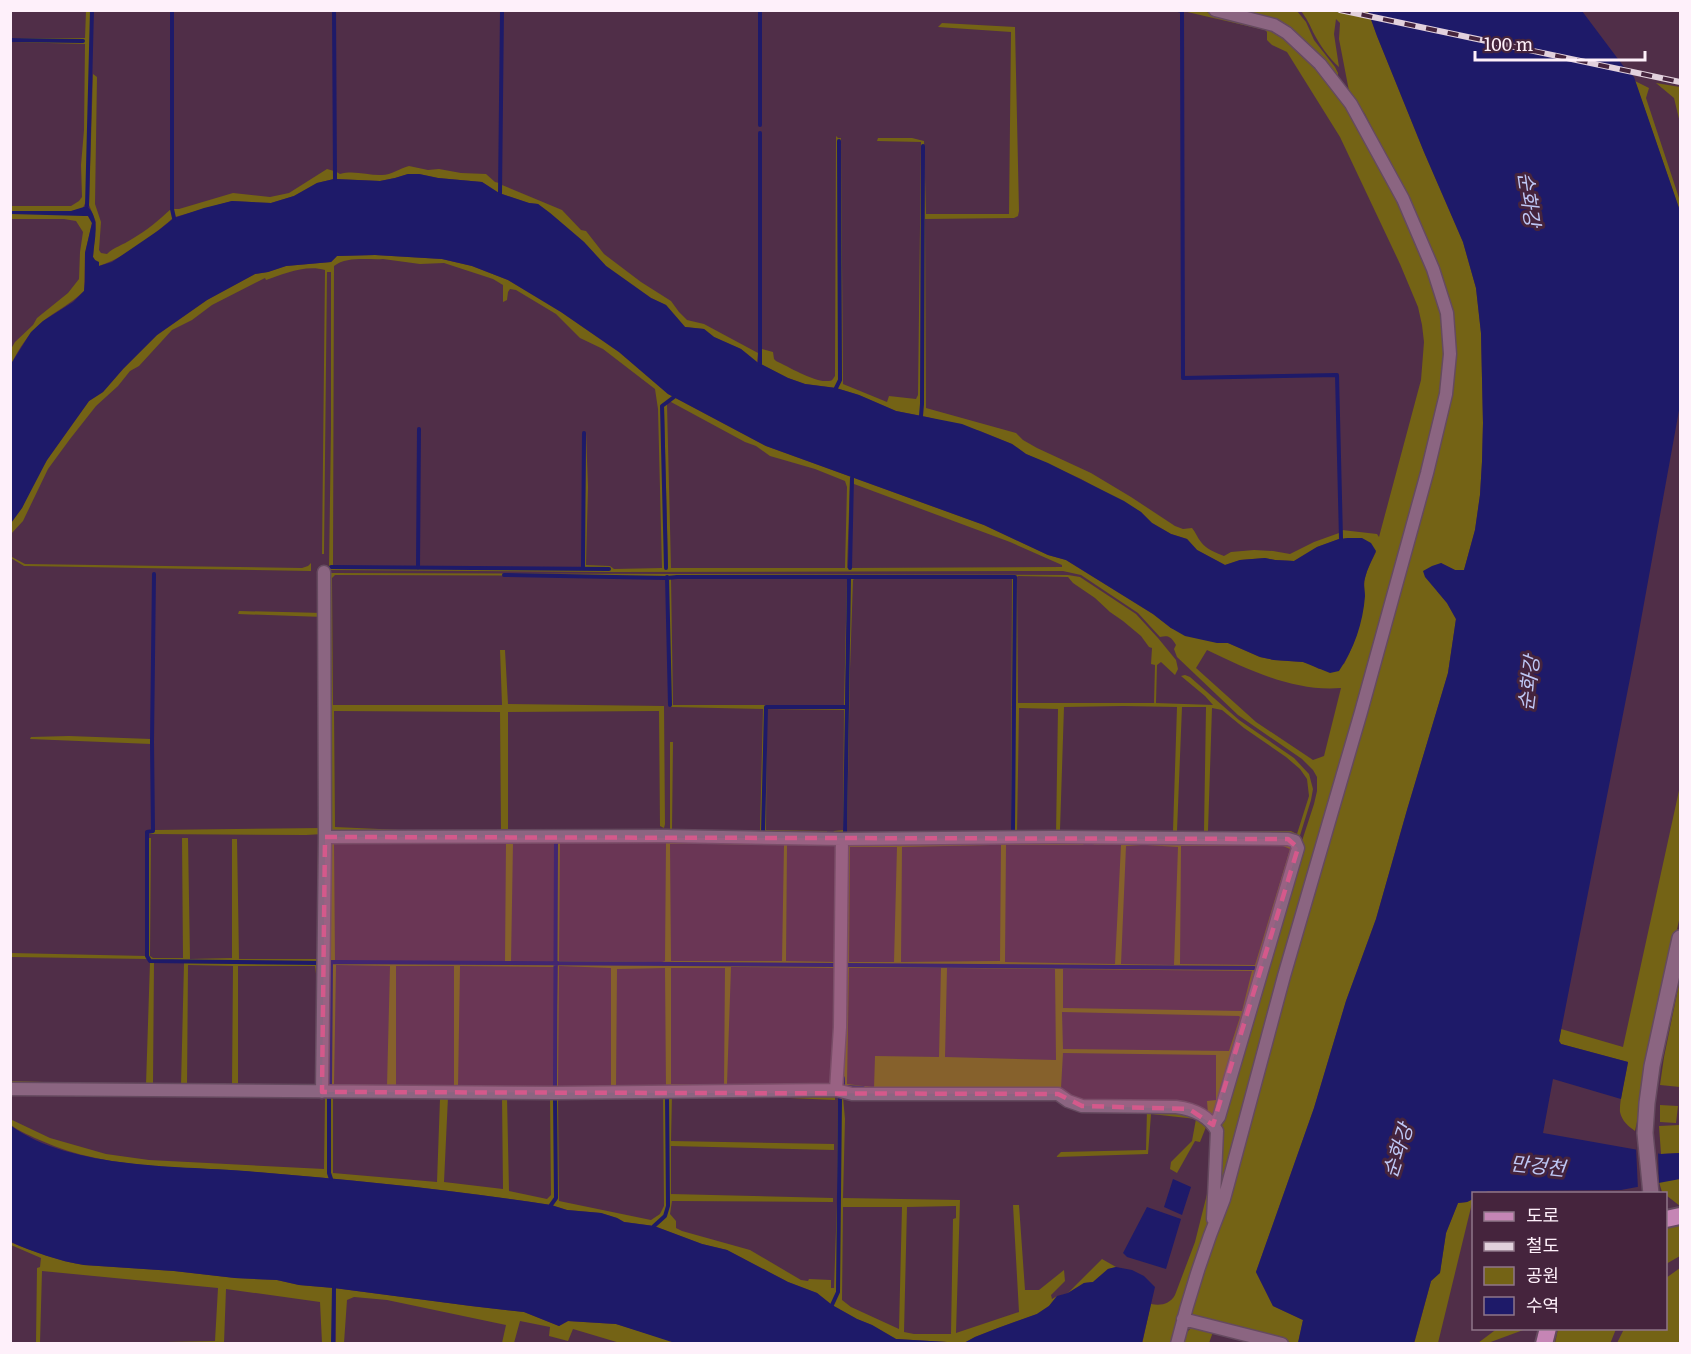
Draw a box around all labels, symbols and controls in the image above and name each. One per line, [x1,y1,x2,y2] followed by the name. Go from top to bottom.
[1475,24,1644,62] scale bar
[1484,30,1533,57] text: 100 m
[1512,170,1550,231] water label: 순화강
[1509,651,1546,712] water label: 순화강
[1373,1117,1420,1181] water label: 순화강
[1509,1146,1570,1182] water label: 만겅천
[1472,1192,1667,1330] legend
[1526,1201,1559,1228] text: 도로
[1526,1231,1559,1258] text: 철도
[1526,1261,1559,1288] text: 공원
[1526,1291,1559,1318] text: 수역

